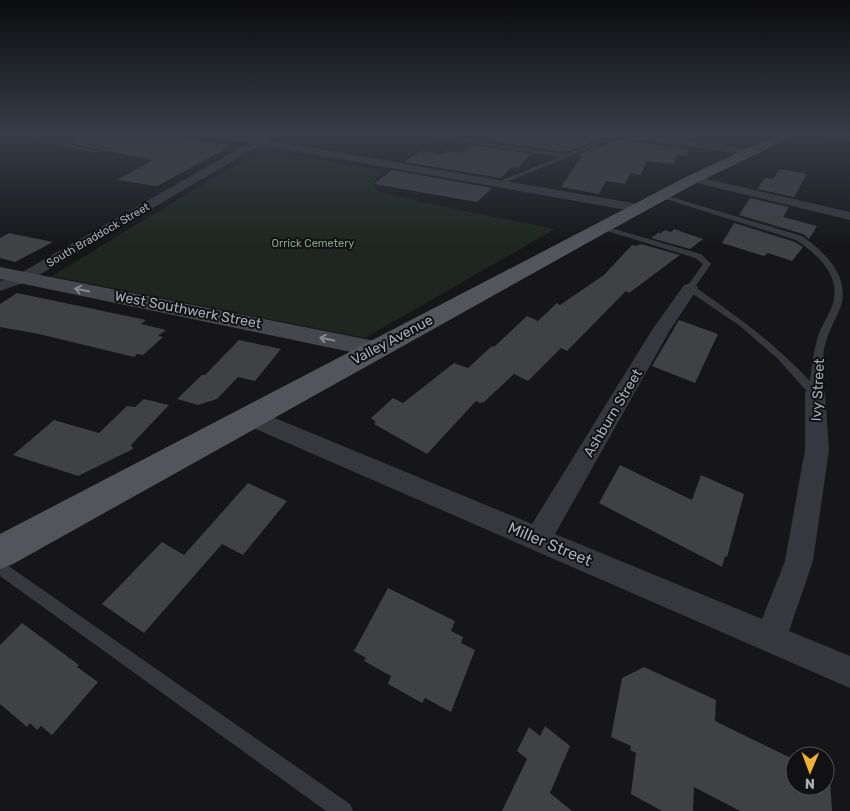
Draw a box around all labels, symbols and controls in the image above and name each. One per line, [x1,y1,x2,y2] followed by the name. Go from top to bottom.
[44,200,152,270] street label: South Braddock Street
[272,237,354,250] park label: Orrick Cemetery
[75,284,91,294] one-way arrow
[113,287,263,333] street label: West Southwerk Street
[348,311,436,369] street label: Valley Avenue
[320,334,336,343] one-way arrow
[808,358,828,422] street label: Ivy Street
[580,366,646,460] street label: Ashburn Street
[505,518,595,570] street label: Miller Street
[785,746,835,796] north arrow
[805,775,815,792] text: N

